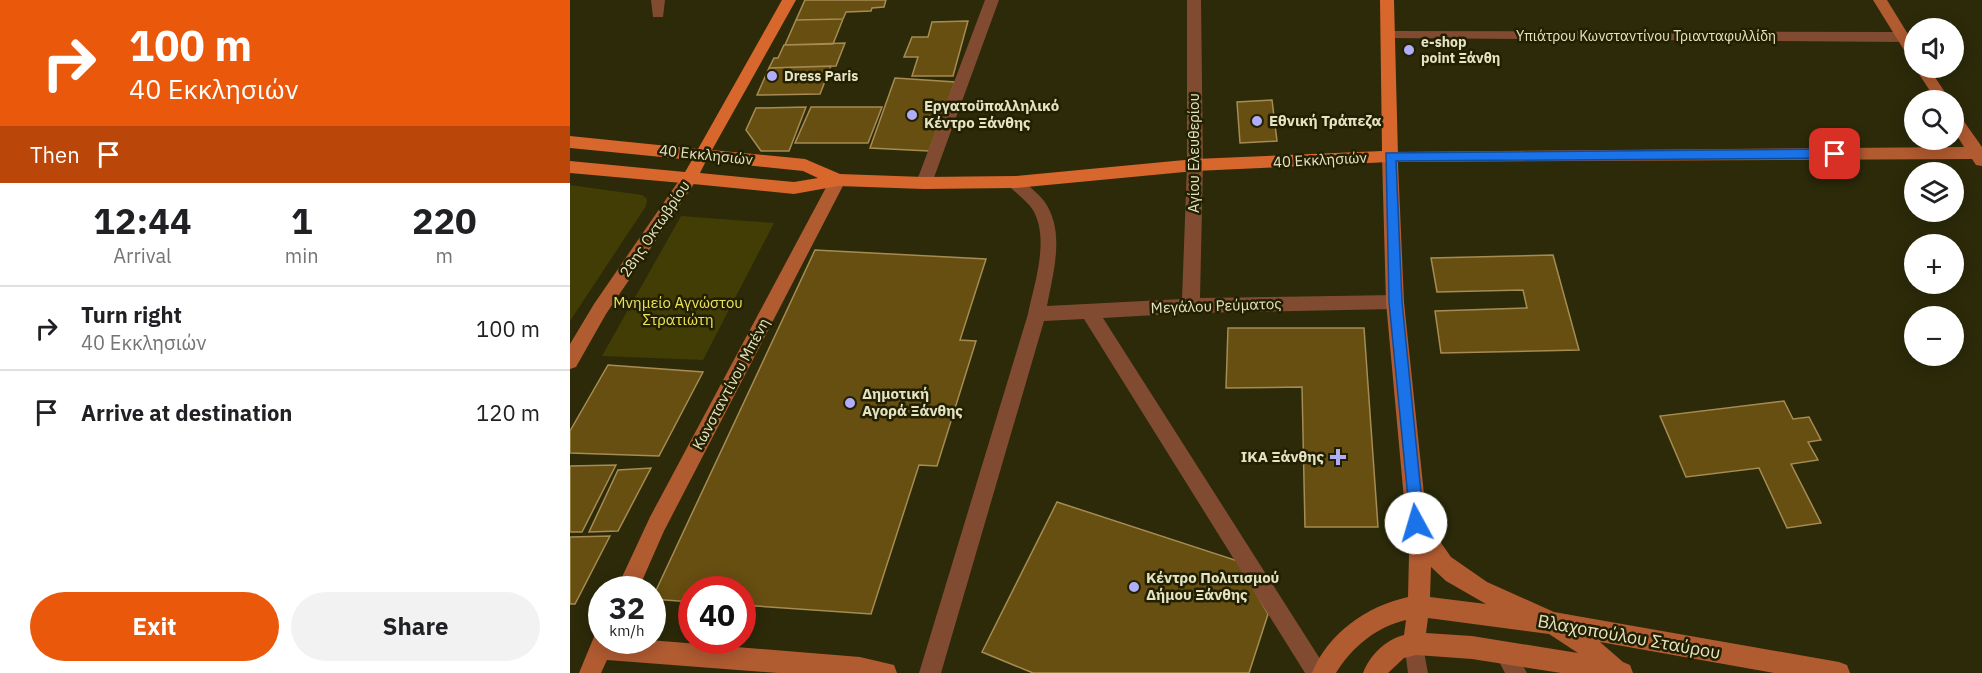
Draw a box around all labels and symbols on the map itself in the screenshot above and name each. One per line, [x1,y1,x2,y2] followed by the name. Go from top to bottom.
[1516,27,1776,45] street label: Υπιάτρου Κωνσταντίνου Τριανταφυλλίδη
[1421,33,1500,67] place label: e-shop point Ξάνθη
[1402,43,1416,57] marker: e-shop point Ξάνθη
[784,67,858,85] place label: Dress Paris
[765,69,779,83] marker: Dress Paris
[1184,93,1203,213] street label: Αγίου Ελευθερίου
[924,96,1059,132] place label: Εργατοϋπαλληλικό Κέντρο Ξάνθης
[905,108,919,122] marker: Εργατοϋπαλληλικό Κέντρο Ξάνθης
[1269,111,1381,130] place label: Εθνική Τράπεζα
[1250,114,1264,128] marker: Εθνική Τράπεζα
[1809,128,1860,179] pin
[658,140,754,169] street label: 40 Εκκλησιών
[1272,148,1368,171] street label: 40 Εκκλησιών
[615,177,694,281] street label: 28ης Οκτωβρίου
[613,293,743,329] park label: Μνημείο Αγνώστου Στρατιώτη
[1150,294,1282,317] street label: Μεγάλου Ρεύματος
[688,315,773,453] street label: Κωνσταντίνου Μπένη
[862,384,963,420] place label: Δημοτική Αγορά Ξάνθης
[843,396,857,410] marker: Δημοτική Αγορά Ξάνθης
[1241,447,1324,466] place label: ΙΚΑ Ξάνθης
[1329,448,1347,466] marker: ΙΚΑ Ξάνθης
[1384,491,1448,555] position arrow
[1146,568,1279,604] place label: Κέντρο Πολιτισμού Δήμου Ξάνθης
[678,576,756,654] speed limit sign: 40
[1127,580,1141,594] marker: Κέντρο Πολιτισμού Δήμου Ξάνθης
[1536,609,1722,664] street label: Βλαχοπούλου Σταύρου

